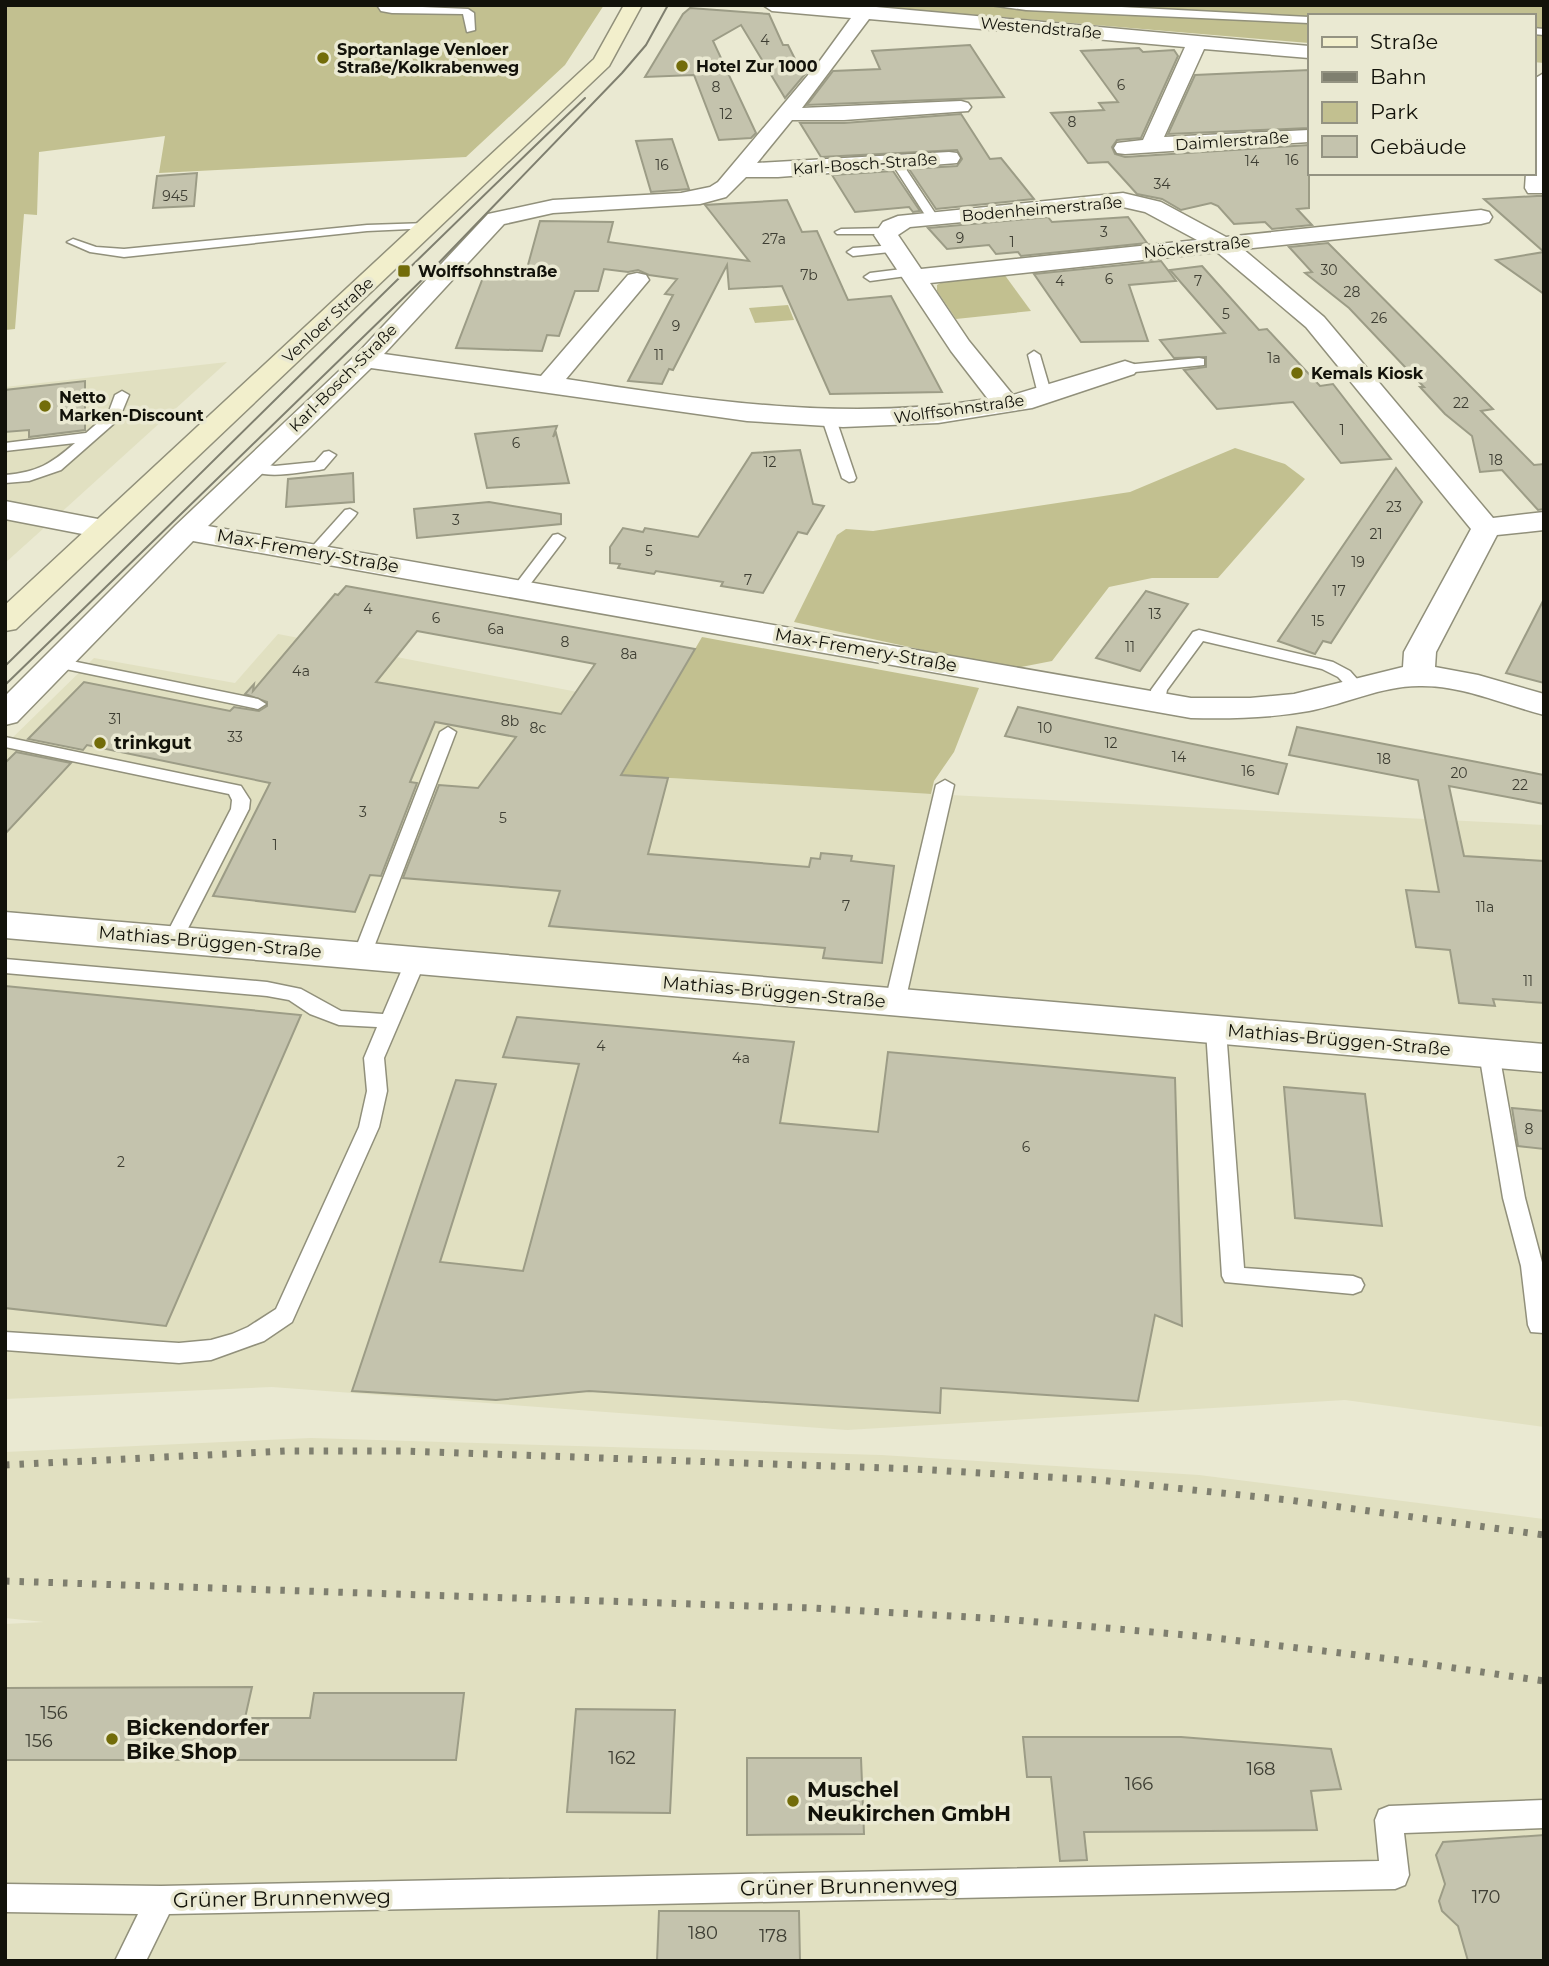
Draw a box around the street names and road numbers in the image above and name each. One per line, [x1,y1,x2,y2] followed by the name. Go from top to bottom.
[980,13,1102,43] street label: Westendstraße
[1174,128,1290,154] street label: Daimlerstraße
[792,149,938,179] street label: Karl-Bosch-Straße
[961,193,1123,225] street label: Bodenheimerstraße
[1143,232,1251,262] street label: Nöckerstraße
[279,273,377,367] street label: Venloer Straße
[285,320,401,436] street label: Karl-Bosch-Straße
[893,390,1025,428] street label: Wolffsohnstraße
[215,524,401,578] street label: Max-Fremery-Straße
[773,623,959,677] street label: Max-Fremery-Straße
[97,921,323,963] street label: Mathias-Brüggen-Straße
[661,971,887,1013] street label: Mathias-Brüggen-Straße
[1226,1019,1452,1061] street label: Mathias-Brüggen-Straße
[740,1872,958,1900] street label: Grüner Brunnenweg
[173,1884,391,1912] street label: Grüner Brunnenweg

